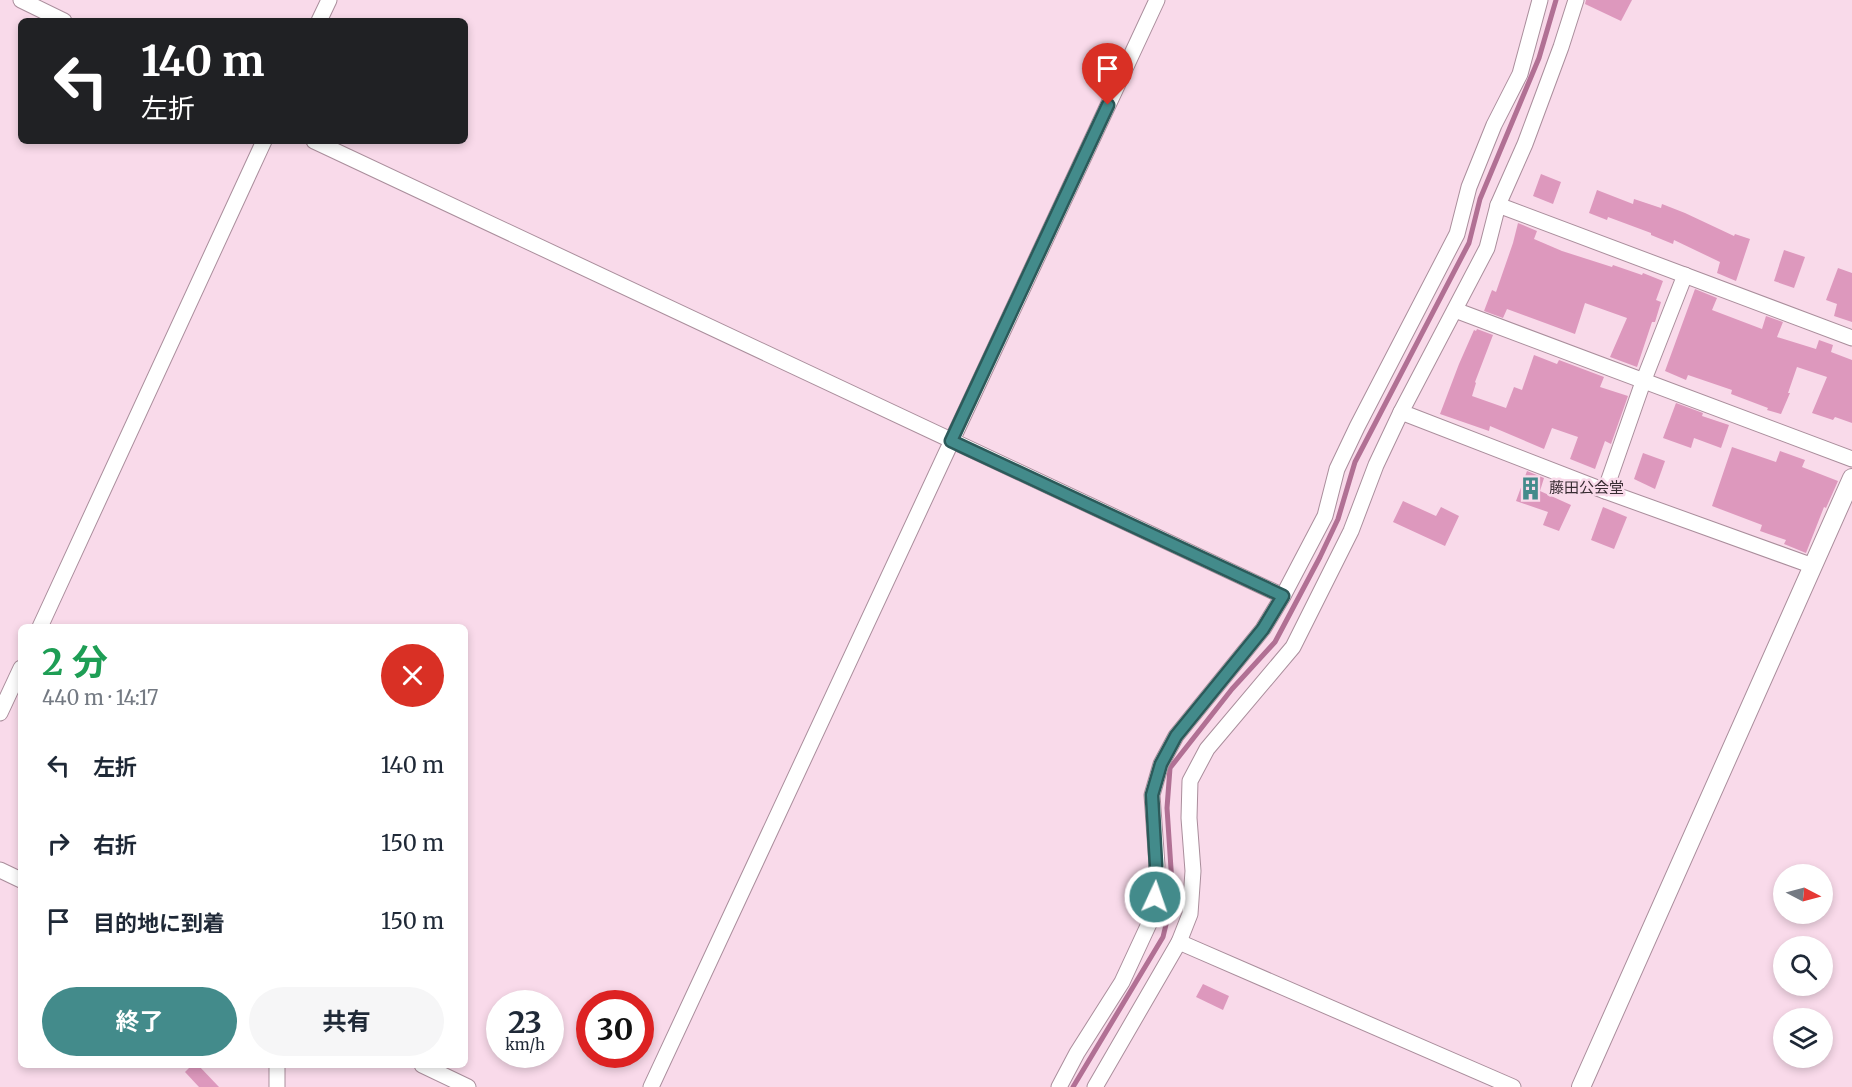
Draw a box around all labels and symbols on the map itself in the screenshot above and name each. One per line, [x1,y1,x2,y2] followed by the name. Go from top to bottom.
[1082,43,1133,105] pin
[1518,475,1544,501] building icon: 藤田公会堂
[1549,478,1624,497] place label: 藤田公会堂
[1773,864,1833,924] north arrow
[1123,865,1187,929] position arrow
[576,990,654,1068] speed limit sign: 30

